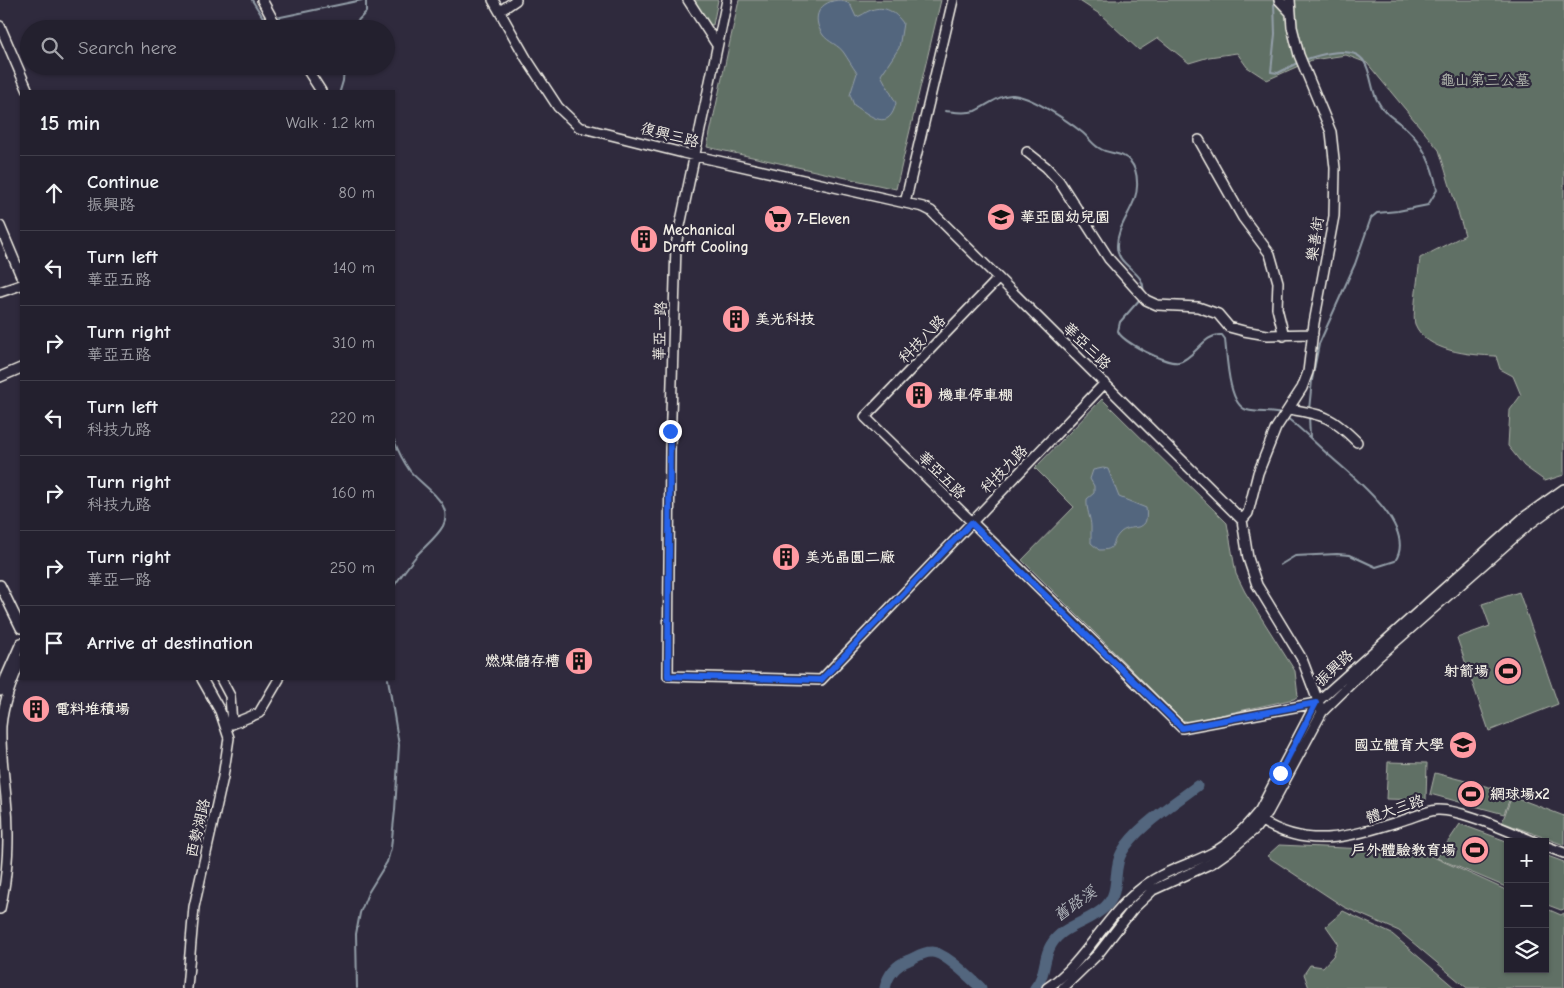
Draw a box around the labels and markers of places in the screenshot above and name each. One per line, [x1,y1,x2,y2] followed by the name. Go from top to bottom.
[986,202,1016,232] school or university icon: 華亞園幼兒園
[763,204,793,234] supermarket icon: 7-Eleven
[1020,208,1110,226] place label: 華亞園幼兒園
[797,210,850,228] place label: 7-Eleven
[663,221,749,256] place label: Mechanical Draft Cooling
[629,224,659,254] building icon: Mechanical Draft Cooling
[721,304,751,334] building icon: 美光科技
[755,310,815,328] place label: 美光科技
[904,380,934,410] building icon: 機車停車棚
[938,386,1013,404] place label: 機車停車棚
[771,542,801,572] building icon: 美光晶圓二廠
[805,548,895,566] place label: 美光晶圓二廠
[564,646,594,676] building icon: 燃煤儲存槽
[485,652,560,670] place label: 燃煤儲存槽
[1493,656,1523,686] sports icon: 射箭場
[1444,662,1489,680] place label: 射箭場
[21,694,51,724] building icon: 電料堆積場
[55,700,130,718] place label: 電料堆積場
[1448,730,1478,760] school or university icon: 國立體育大學
[1354,736,1444,754] place label: 國立體育大學
[1456,779,1486,809] sports icon: 網球場x2
[1490,785,1550,803] place label: 網球場x2
[1460,835,1490,865] sports icon: 戶外體驗教育場
[1351,841,1456,859] place label: 戶外體驗教育場

